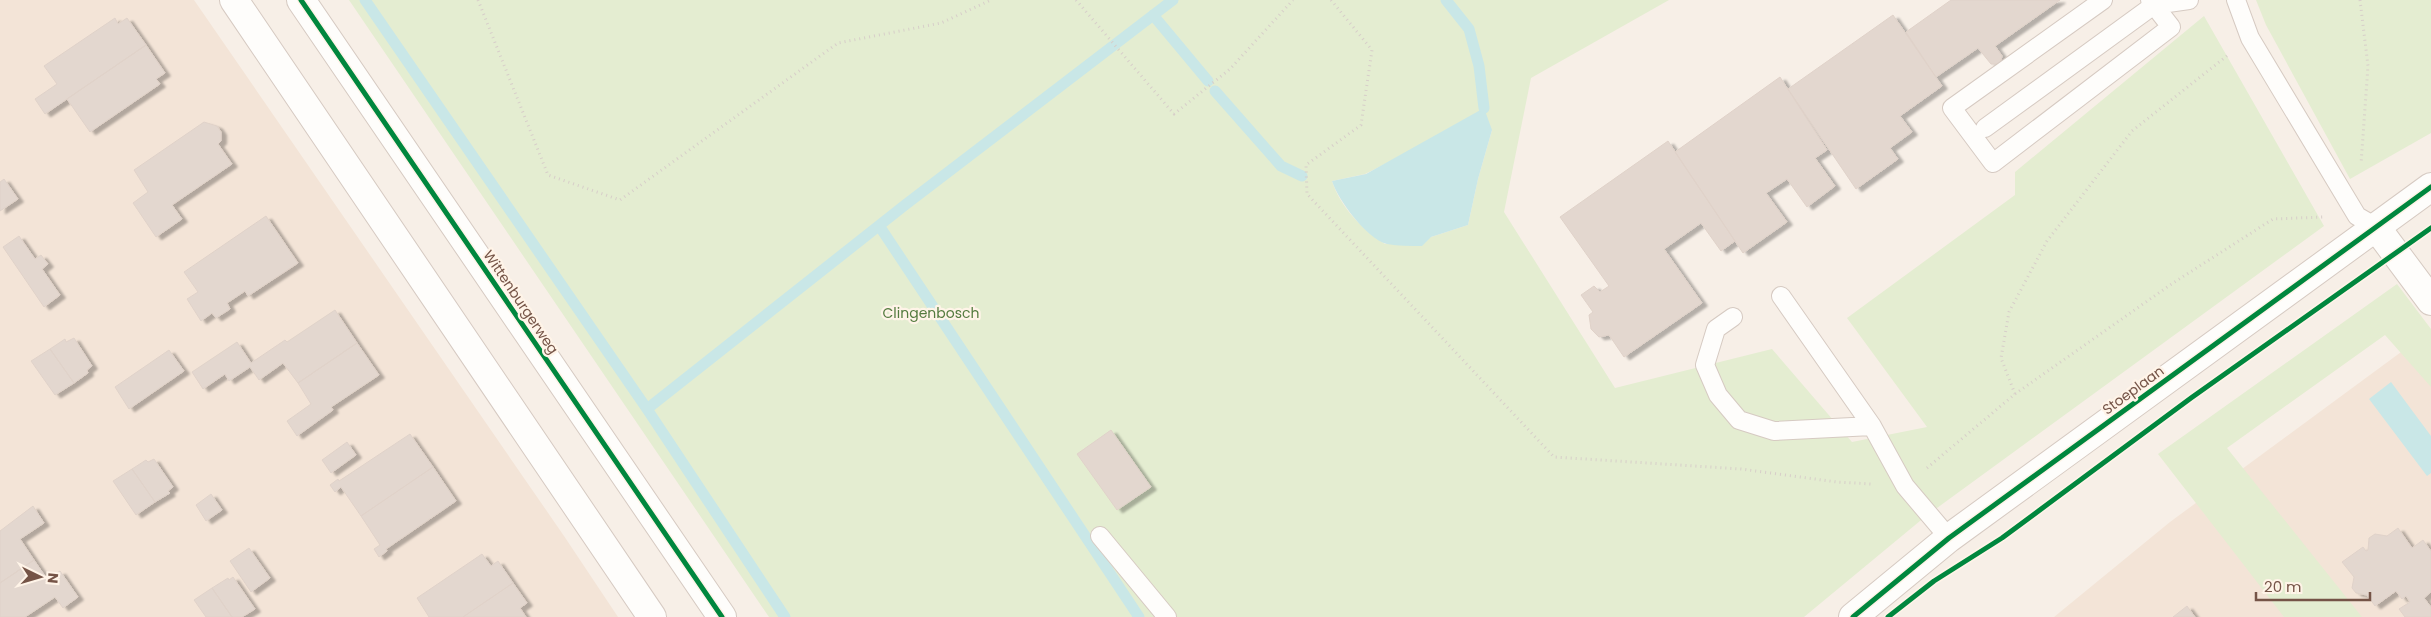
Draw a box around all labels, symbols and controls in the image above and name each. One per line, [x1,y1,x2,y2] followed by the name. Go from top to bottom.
[479,246,563,358] street label: Wittenburgerweg
[883,303,979,323] park label: Clingenbosch
[2098,361,2168,419] street label: Stoeplaan
[15,552,65,602] north arrow
[2256,570,2370,602] scale bar
[43,572,63,584] text: N
[2264,576,2302,597] text: 20 m

